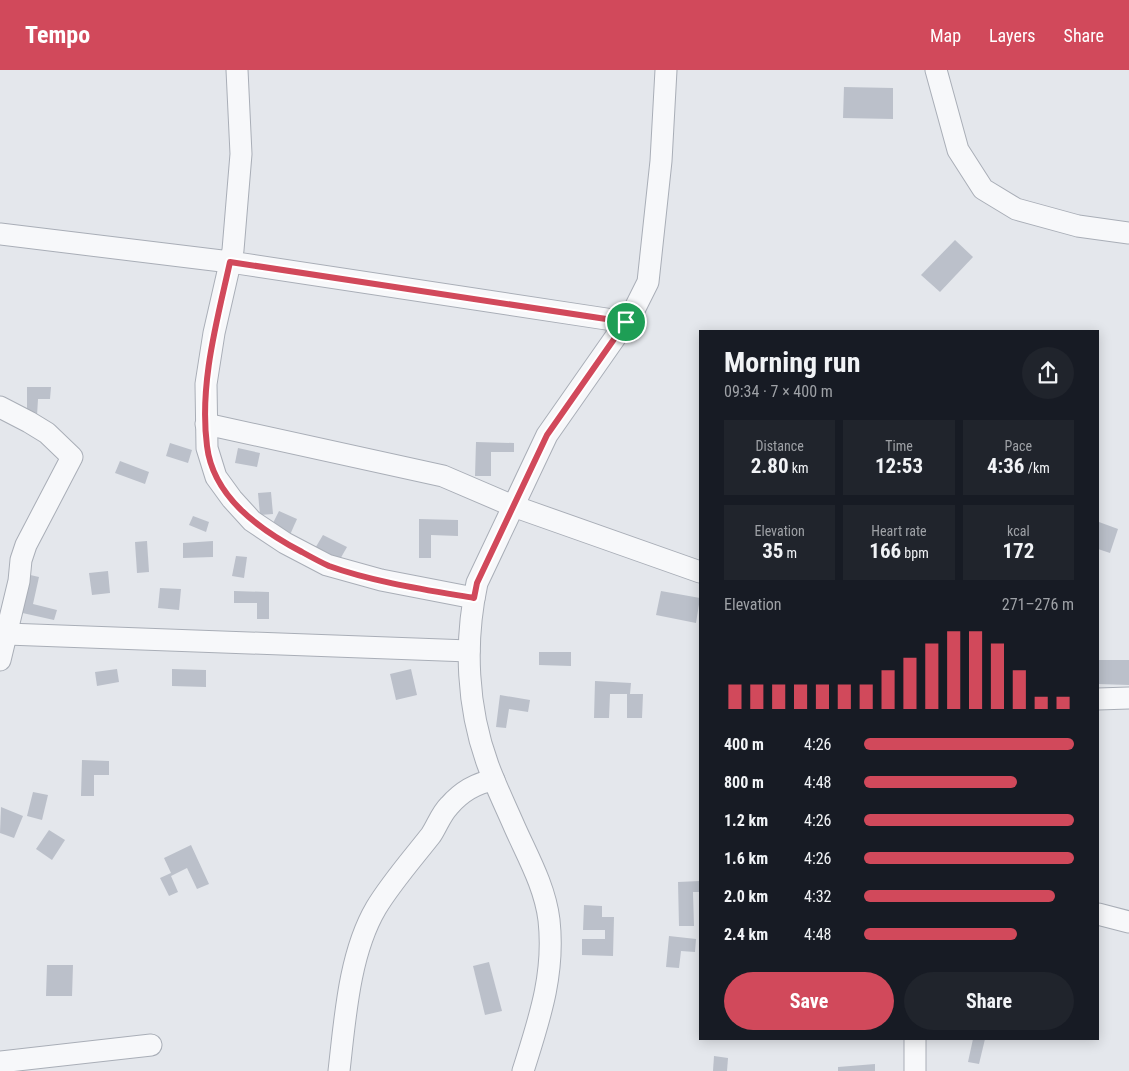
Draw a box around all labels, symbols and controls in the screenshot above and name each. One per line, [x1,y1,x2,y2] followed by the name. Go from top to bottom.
[25,21,90,49] text: Tempo
[930,25,961,46] text: Map
[989,25,1036,46] text: Layers
[1064,25,1104,46] text: Share
[605,301,647,343] pin
[612,308,640,336] icon: arrive
[724,346,860,379] text: Morning run
[1022,347,1074,399] button: share
[724,382,833,401] text: 09:34 · 7 × 400 m
[756,438,804,454] text: Distance
[885,438,913,454] text: Time
[1005,438,1032,454] text: Pace
[751,454,789,478] text: 2.80
[875,454,923,478] text: 12:53
[987,454,1024,478] text: 4:36
[789,460,809,476] text: km
[1024,460,1050,476] text: /km
[754,523,805,539] text: Elevation
[871,523,927,539] text: Heart rate
[1007,523,1030,539] text: kcal
[762,539,783,563] text: 35
[869,539,901,563] text: 166
[1002,539,1034,563] text: 172
[783,545,797,561] text: m
[901,545,929,561] text: bpm
[724,595,782,614] text: Elevation
[1002,595,1074,614] text: 271–276 m
[724,735,764,754] text: 400 m
[804,735,831,754] text: 4:26
[724,773,764,792] text: 800 m
[804,773,831,792] text: 4:48
[724,811,768,830] text: 1.2 km
[804,811,831,830] text: 4:26
[724,849,768,868] text: 1.6 km
[804,849,831,868] text: 4:26
[724,887,768,906] text: 2.0 km
[804,887,831,906] text: 4:32
[724,925,768,944] text: 2.4 km
[804,925,831,944] text: 4:48
[724,972,894,1030] button: Save
[904,972,1074,1030] button: Share

